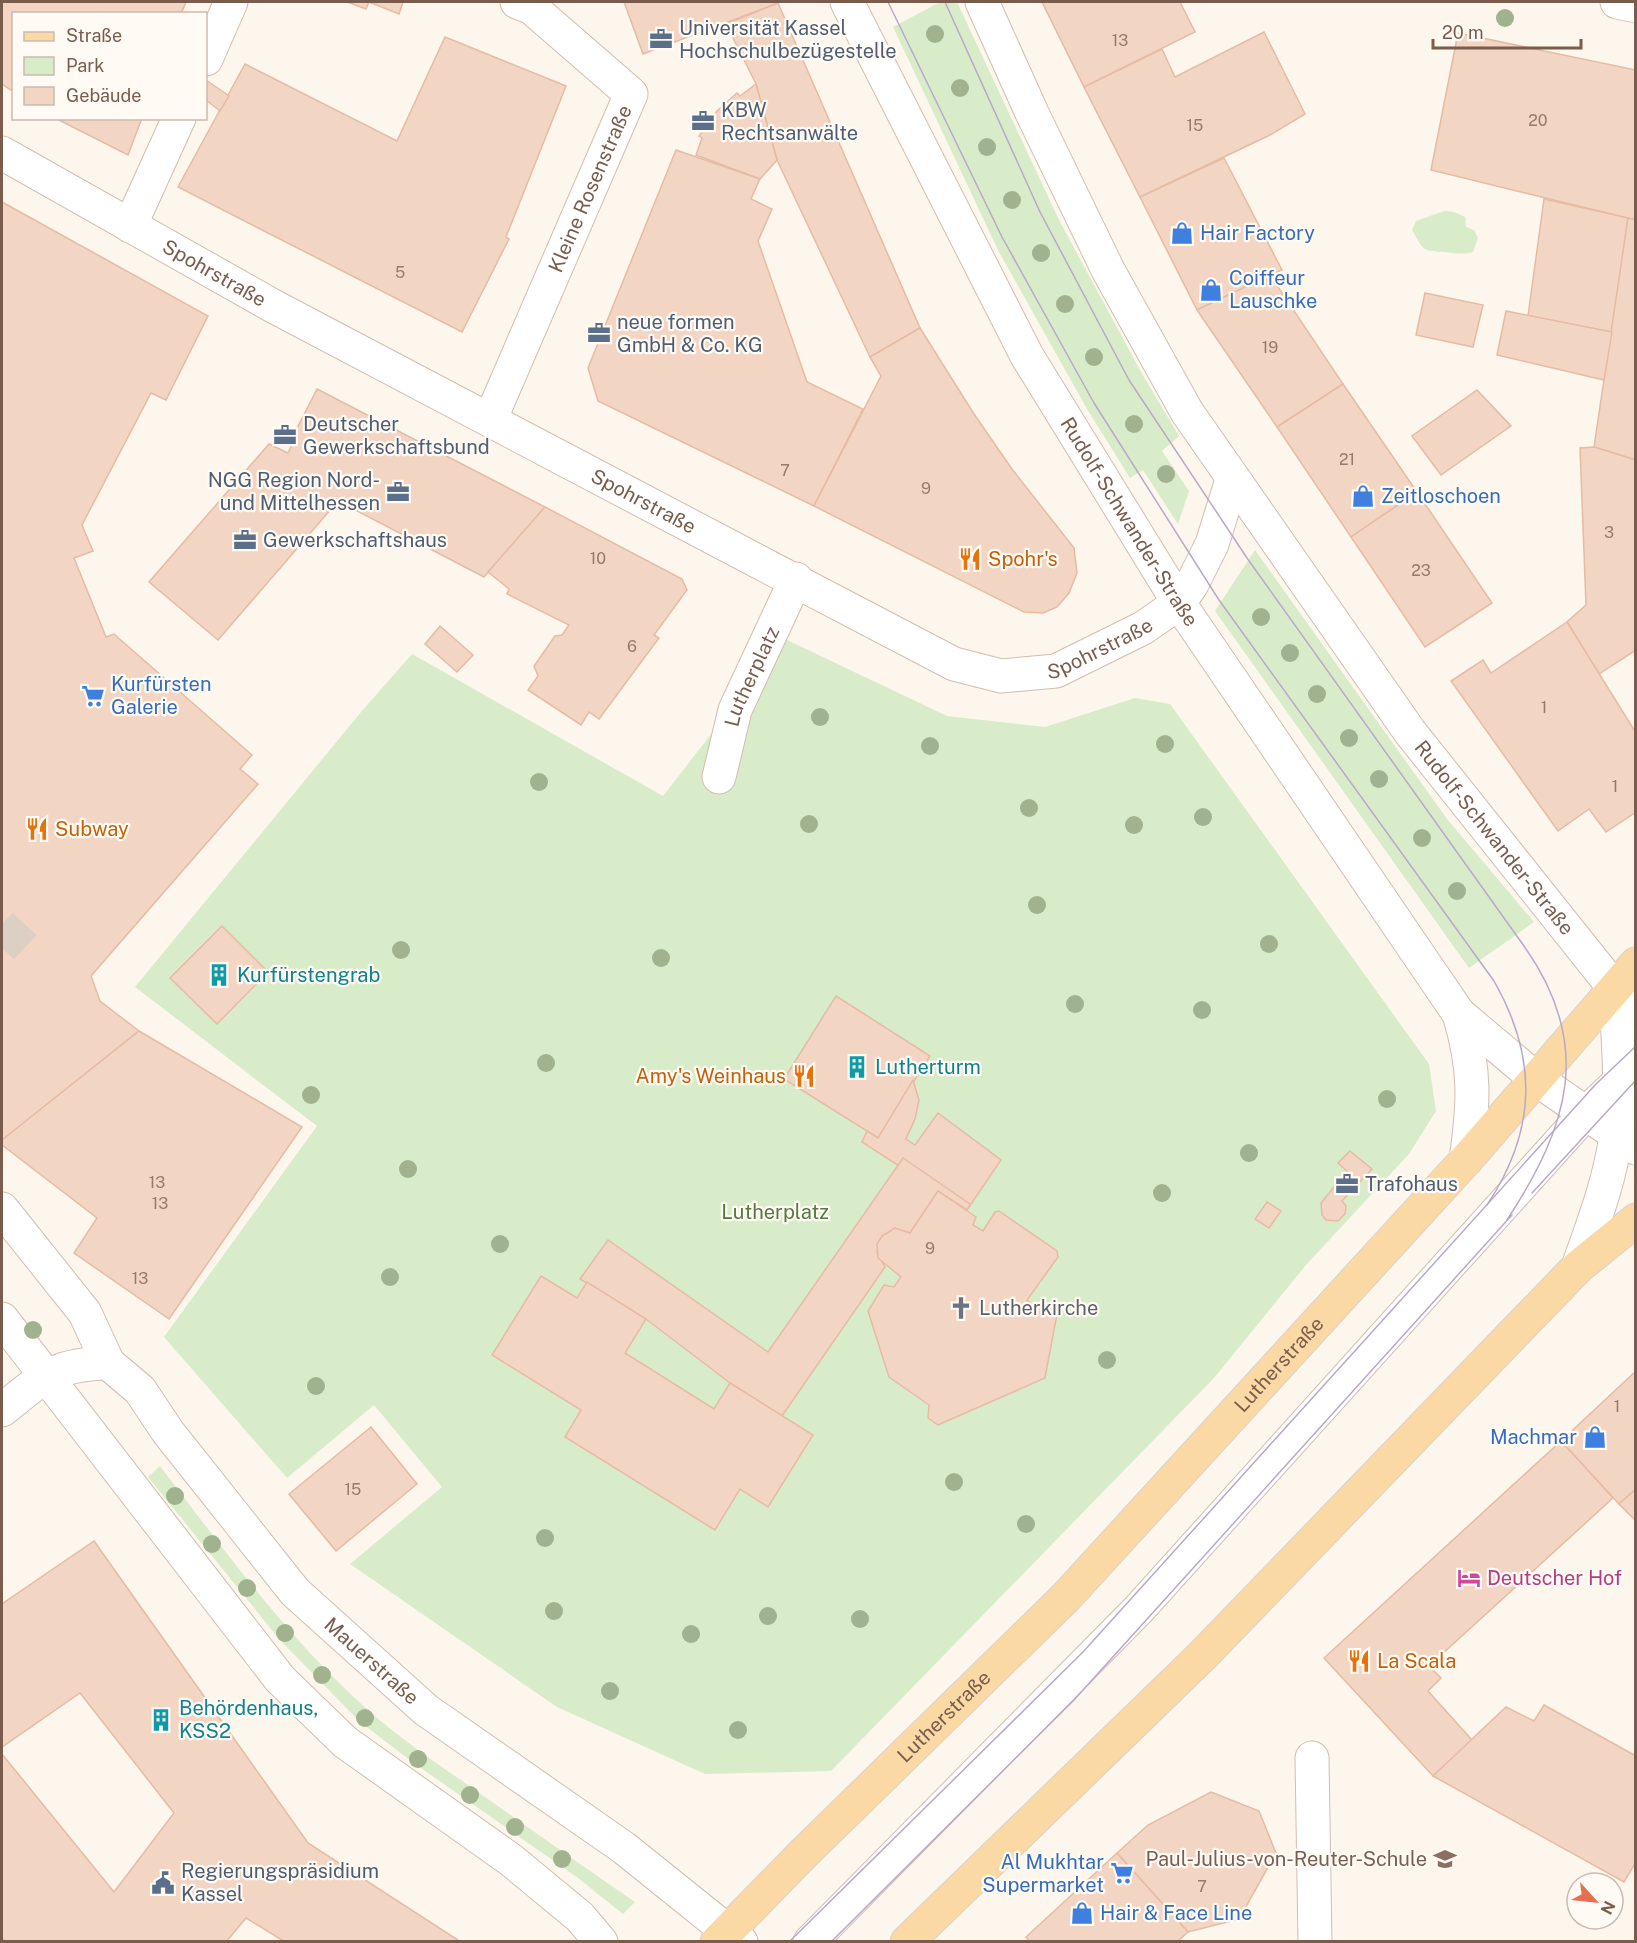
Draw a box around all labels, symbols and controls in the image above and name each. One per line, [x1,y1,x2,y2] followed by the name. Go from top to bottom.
[12,12,207,120] legend
[1433,12,1582,50] scale bar
[679,16,897,63] place label: Universität Kassel Hochschulbezügestelle
[1442,22,1484,43] text: 20 m
[66,25,122,46] text: Straße
[648,26,674,52] office icon: Universität Kassel Hochschulbezügestelle
[1112,31,1128,50] house number: 13
[66,55,104,76] text: Park
[66,85,141,106] text: Gebäude
[721,98,858,145] place label: KBW Rechtsanwälte
[543,101,637,276] street label: Kleine Rosenstraße
[690,108,716,134] office icon: KBW Rechtsanwälte
[1528,111,1548,130] house number: 20
[1187,116,1203,135] house number: 15
[1169,220,1195,246] shop icon: Hair Factory
[1200,221,1315,245] place label: Hair Factory
[158,234,271,312] street label: Spohrstraße
[395,263,405,282] house number: 5
[1229,266,1317,313] place label: Coiffeur Lauschke
[1198,277,1224,303] shop icon: Coiffeur Lauschke
[617,310,763,357] place label: neue formen GmbH & Co. KG
[586,320,612,346] office icon: neue formen GmbH & Co. KG
[1262,338,1278,357] house number: 19
[303,412,490,459] place label: Deutscher Gewerkschaftsbund
[1056,413,1203,631] street label: Rudolf-Schwander-Straße
[272,422,298,448] office icon: Deutscher Gewerkschaftsbund
[1339,450,1355,469] house number: 21
[780,461,790,480] house number: 7
[587,464,700,539] street label: Spohrstraße
[208,468,380,515] place label: NGG Region Nord- und Mittelhessen
[385,479,411,505] office icon: NGG Region Nord- und Mittelhessen
[921,479,931,498] house number: 9
[1350,483,1376,509] shop icon: Zeitloschoen
[1381,484,1501,508] place label: Zeitloschoen
[1604,523,1614,542] house number: 3
[232,527,258,553] office icon: Gewerkschaftshaus
[263,528,447,552] place label: Gewerkschaftshaus
[957,546,983,572] restaurant icon: Spohr's
[988,547,1058,571] place label: Spohr's
[590,549,606,568] house number: 10
[1411,561,1431,580] house number: 23
[1046,613,1157,684] street label: Spohrstraße
[719,623,784,729] street label: Lutherplatz
[627,637,637,656] house number: 6
[111,672,211,719] place label: Kurfürsten Galerie
[80,683,106,709] supermarket icon: Kurfürsten Galerie
[1541,698,1547,717] house number: 1
[1410,736,1579,940] street label: Rudolf-Schwander-Straße
[1612,777,1618,796] house number: 1
[24,816,50,842] restaurant icon: Subway
[55,817,129,841] place label: Subway
[206,962,232,988] building icon: Kurfürstengrab
[237,963,380,987] place label: Kurfürstengrab
[844,1054,870,1080] building icon: Lutherturm
[875,1055,981,1079] place label: Lutherturm
[791,1063,817,1089] restaurant icon: Amy's Weinhaus
[636,1064,786,1088] place label: Amy's Weinhaus
[1334,1171,1360,1197] office icon: Trafohaus
[1365,1172,1458,1196] place label: Trafohaus
[149,1173,165,1192] house number: 13
[152,1194,168,1213] house number: 13
[721,1200,829,1224] park label: Lutherplatz
[925,1239,935,1258] house number: 9
[132,1269,148,1288] house number: 13
[948,1295,974,1321] church icon: Lutherkirche
[979,1296,1098,1320] place label: Lutherkirche
[1229,1312,1329,1417] street label: Lutherstraße
[1614,1397,1620,1416] house number: 1
[1582,1424,1608,1450] shop icon: Machmar
[1490,1425,1577,1449] place label: Machmar
[345,1480,361,1499] house number: 15
[1456,1565,1482,1591] hotel icon: Deutscher Hof
[1487,1566,1622,1590] place label: Deutscher Hof
[319,1612,424,1710] street label: Mauerstraße
[1346,1648,1372,1674] restaurant icon: La Scala
[1377,1649,1456,1673] place label: La Scala
[892,1665,996,1767] street label: Lutherstraße
[179,1696,318,1743] place label: Behördenhaus, KSS2
[148,1707,174,1733] building icon: Behördenhaus, KSS2
[1432,1846,1458,1872] school or university icon: Paul-Julius-von-Reuter-Schule
[1145,1847,1427,1871] place label: Paul-Julius-von-Reuter-Schule
[982,1850,1104,1897] place label: Al Mukhtar Supermarket
[181,1859,379,1906] place label: Regierungspräsidium Kassel
[1109,1860,1135,1886] supermarket icon: Al Mukhtar Supermarket
[150,1870,176,1896] public building icon: Regierungspräsidium Kassel
[1565,1871,1625,1931] north arrow
[1197,1877,1207,1896] house number: 7
[1597,1898,1619,1917] text: N
[1069,1900,1095,1926] shop icon: Hair & Face Line
[1100,1901,1252,1925] place label: Hair & Face Line

